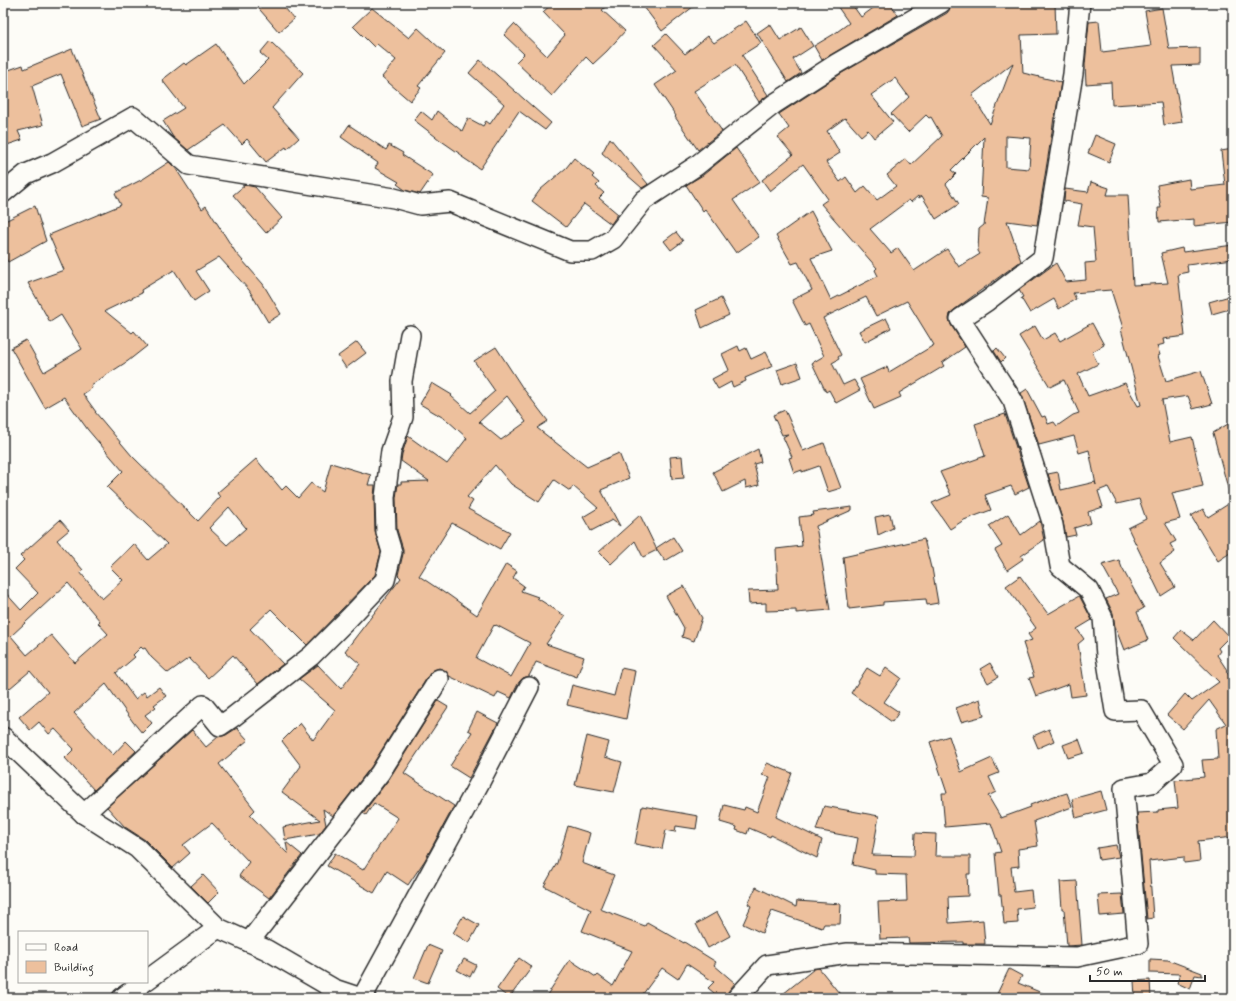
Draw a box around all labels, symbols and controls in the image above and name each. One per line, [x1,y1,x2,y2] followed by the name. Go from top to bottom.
[18,931,148,983] legend
[54,940,78,956] text: Road
[1090,957,1205,983] scale bar
[54,960,94,977] text: Building
[1096,964,1123,980] text: 50 m

